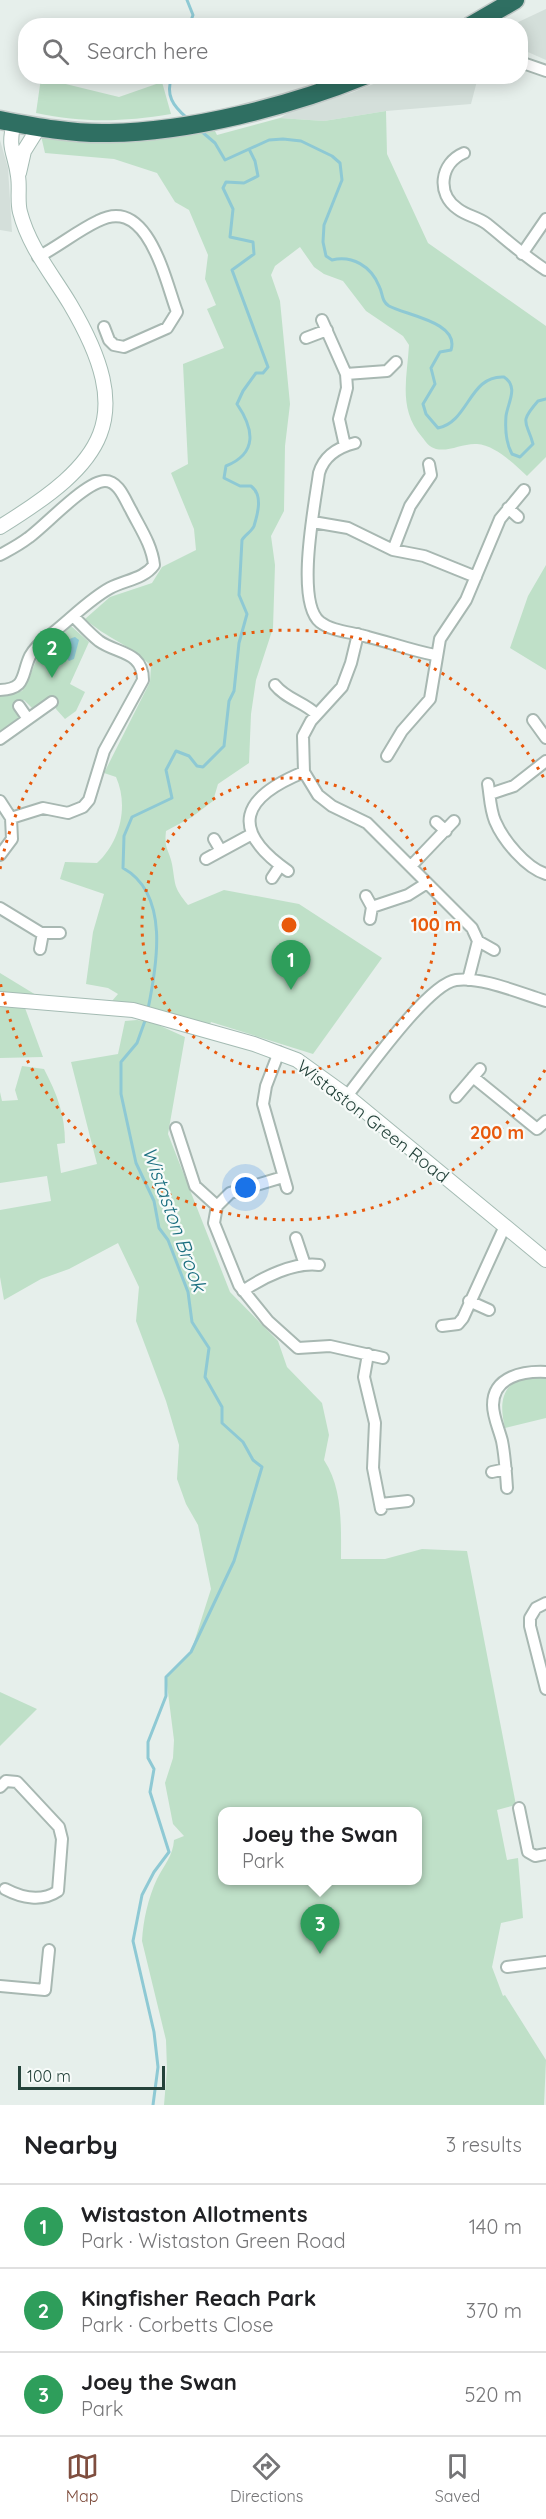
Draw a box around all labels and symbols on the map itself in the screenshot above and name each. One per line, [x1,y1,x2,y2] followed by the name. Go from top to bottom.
[32,628,72,678] pin: 2
[411,913,461,936] text: 100 m
[279,915,299,935] centre of rings
[272,940,310,990] pin: 1
[292,1054,454,1188] street label: Wistaston Green Road
[470,1121,524,1144] text: 200 m
[137,1143,214,1297] water label: Wistaston Brook
[231,1173,260,1202] your location
[300,1904,340,1954] pin: 3
[18,2063,165,2090] scale bar

